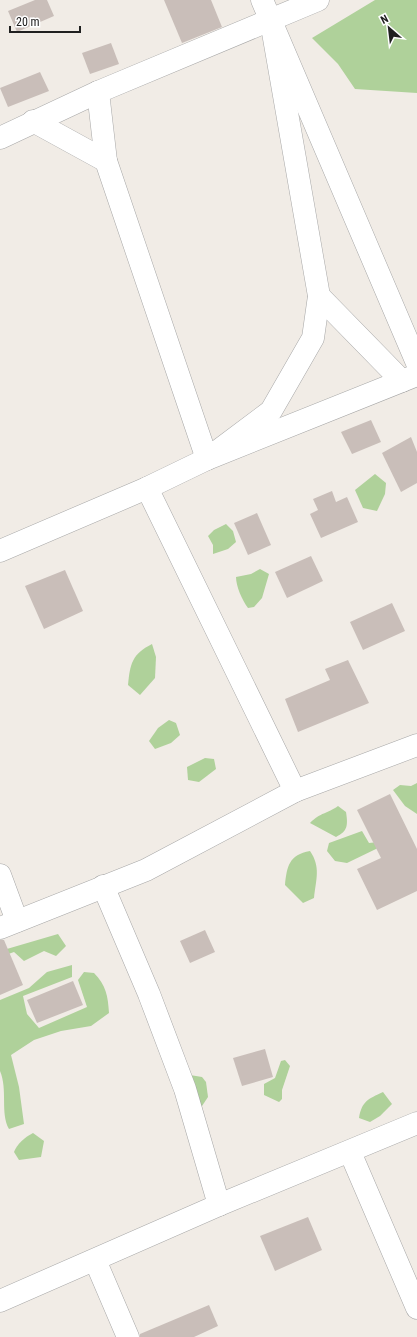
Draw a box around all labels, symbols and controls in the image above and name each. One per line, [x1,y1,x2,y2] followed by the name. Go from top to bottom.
[10,8,80,34] scale bar
[369,8,409,48] north arrow
[379,12,391,27] text: N
[16,15,40,29] text: 20 m

